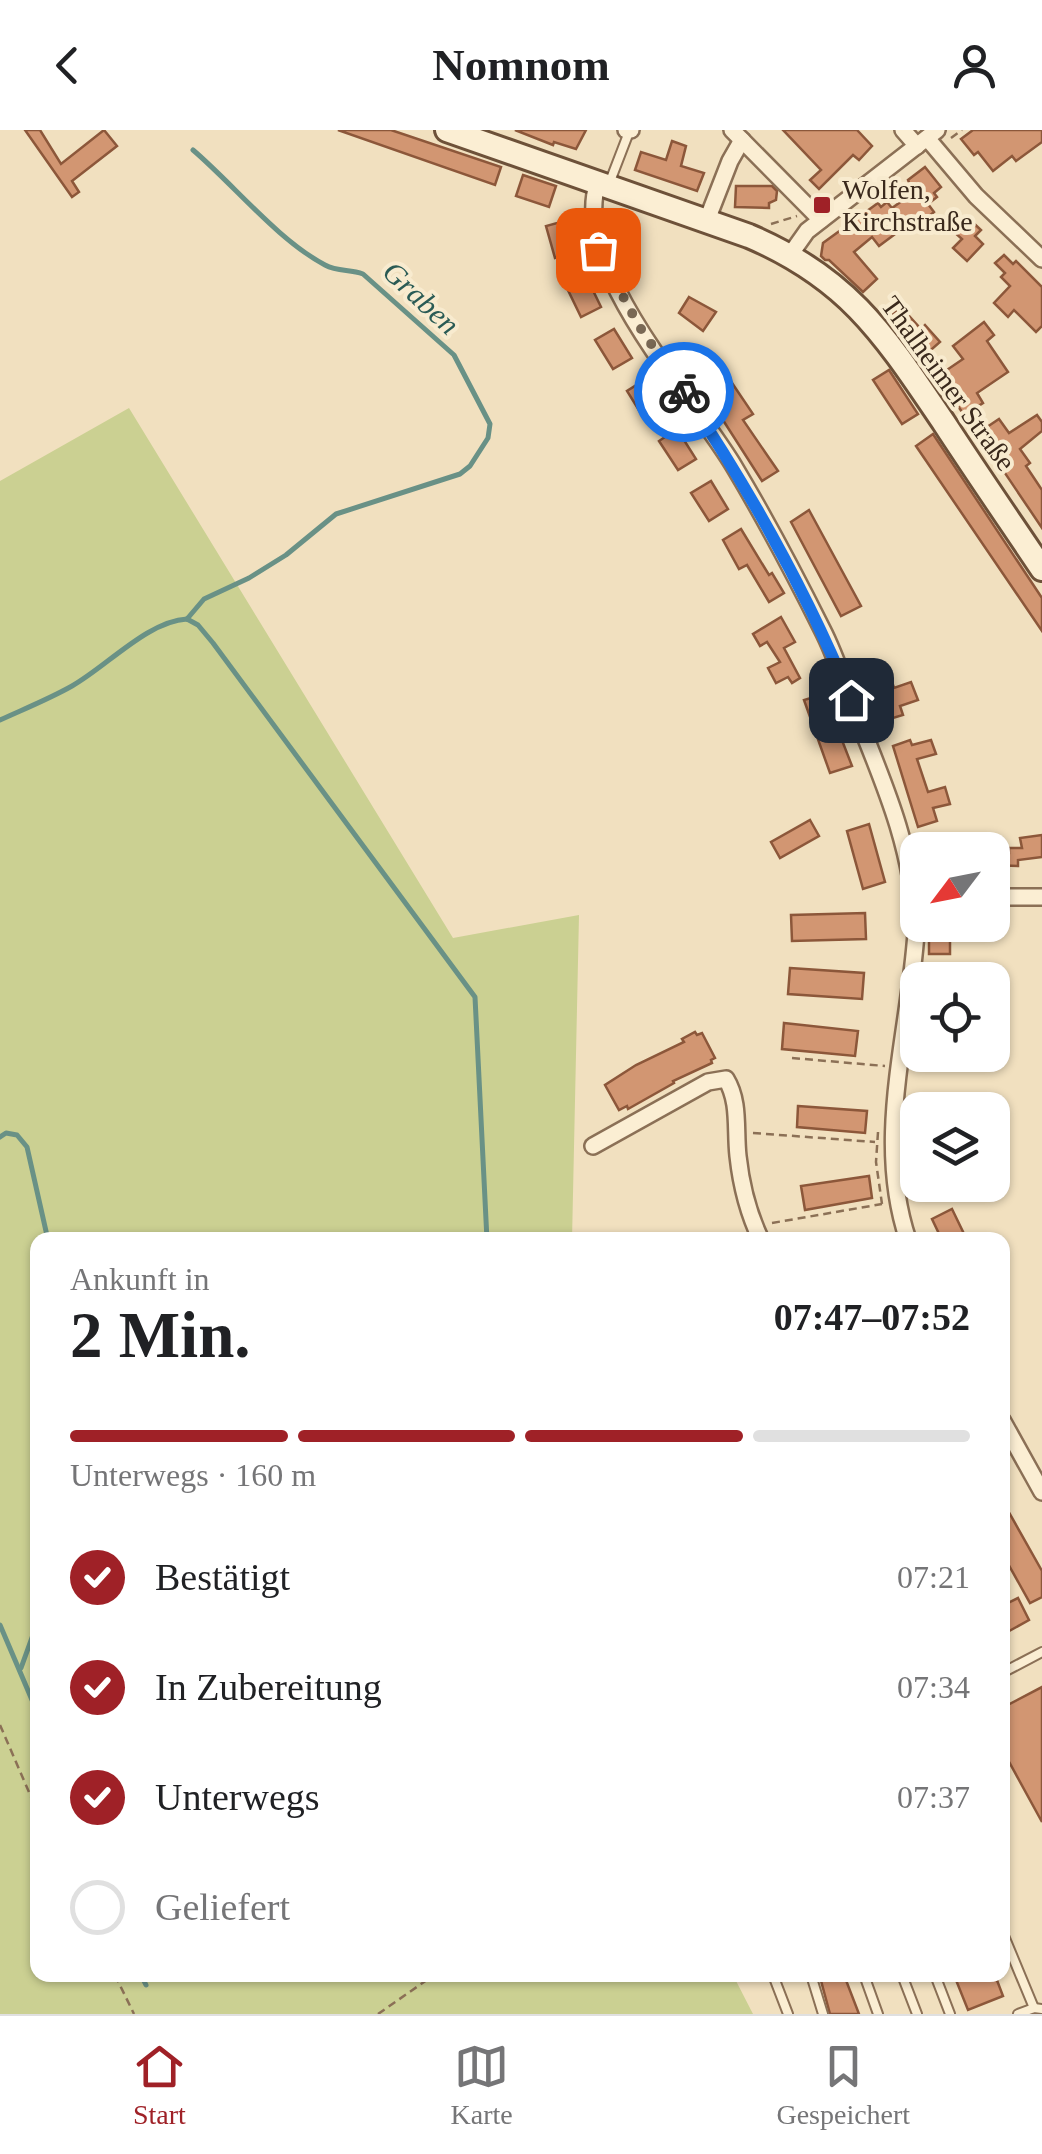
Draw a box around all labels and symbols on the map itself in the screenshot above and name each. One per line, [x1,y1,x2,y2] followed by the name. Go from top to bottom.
[842,174,973,237] place label: Wolfen, Kirchstraße
[811,194,833,216] marker: Wolfen, Kirchstraße
[556,208,641,293] pin
[377,254,466,341] water label: Graben
[875,290,1022,476] street label: Thalheimer Straße
[634,342,734,442] courier
[809,658,894,743] pin
[900,832,1010,942] north arrow

